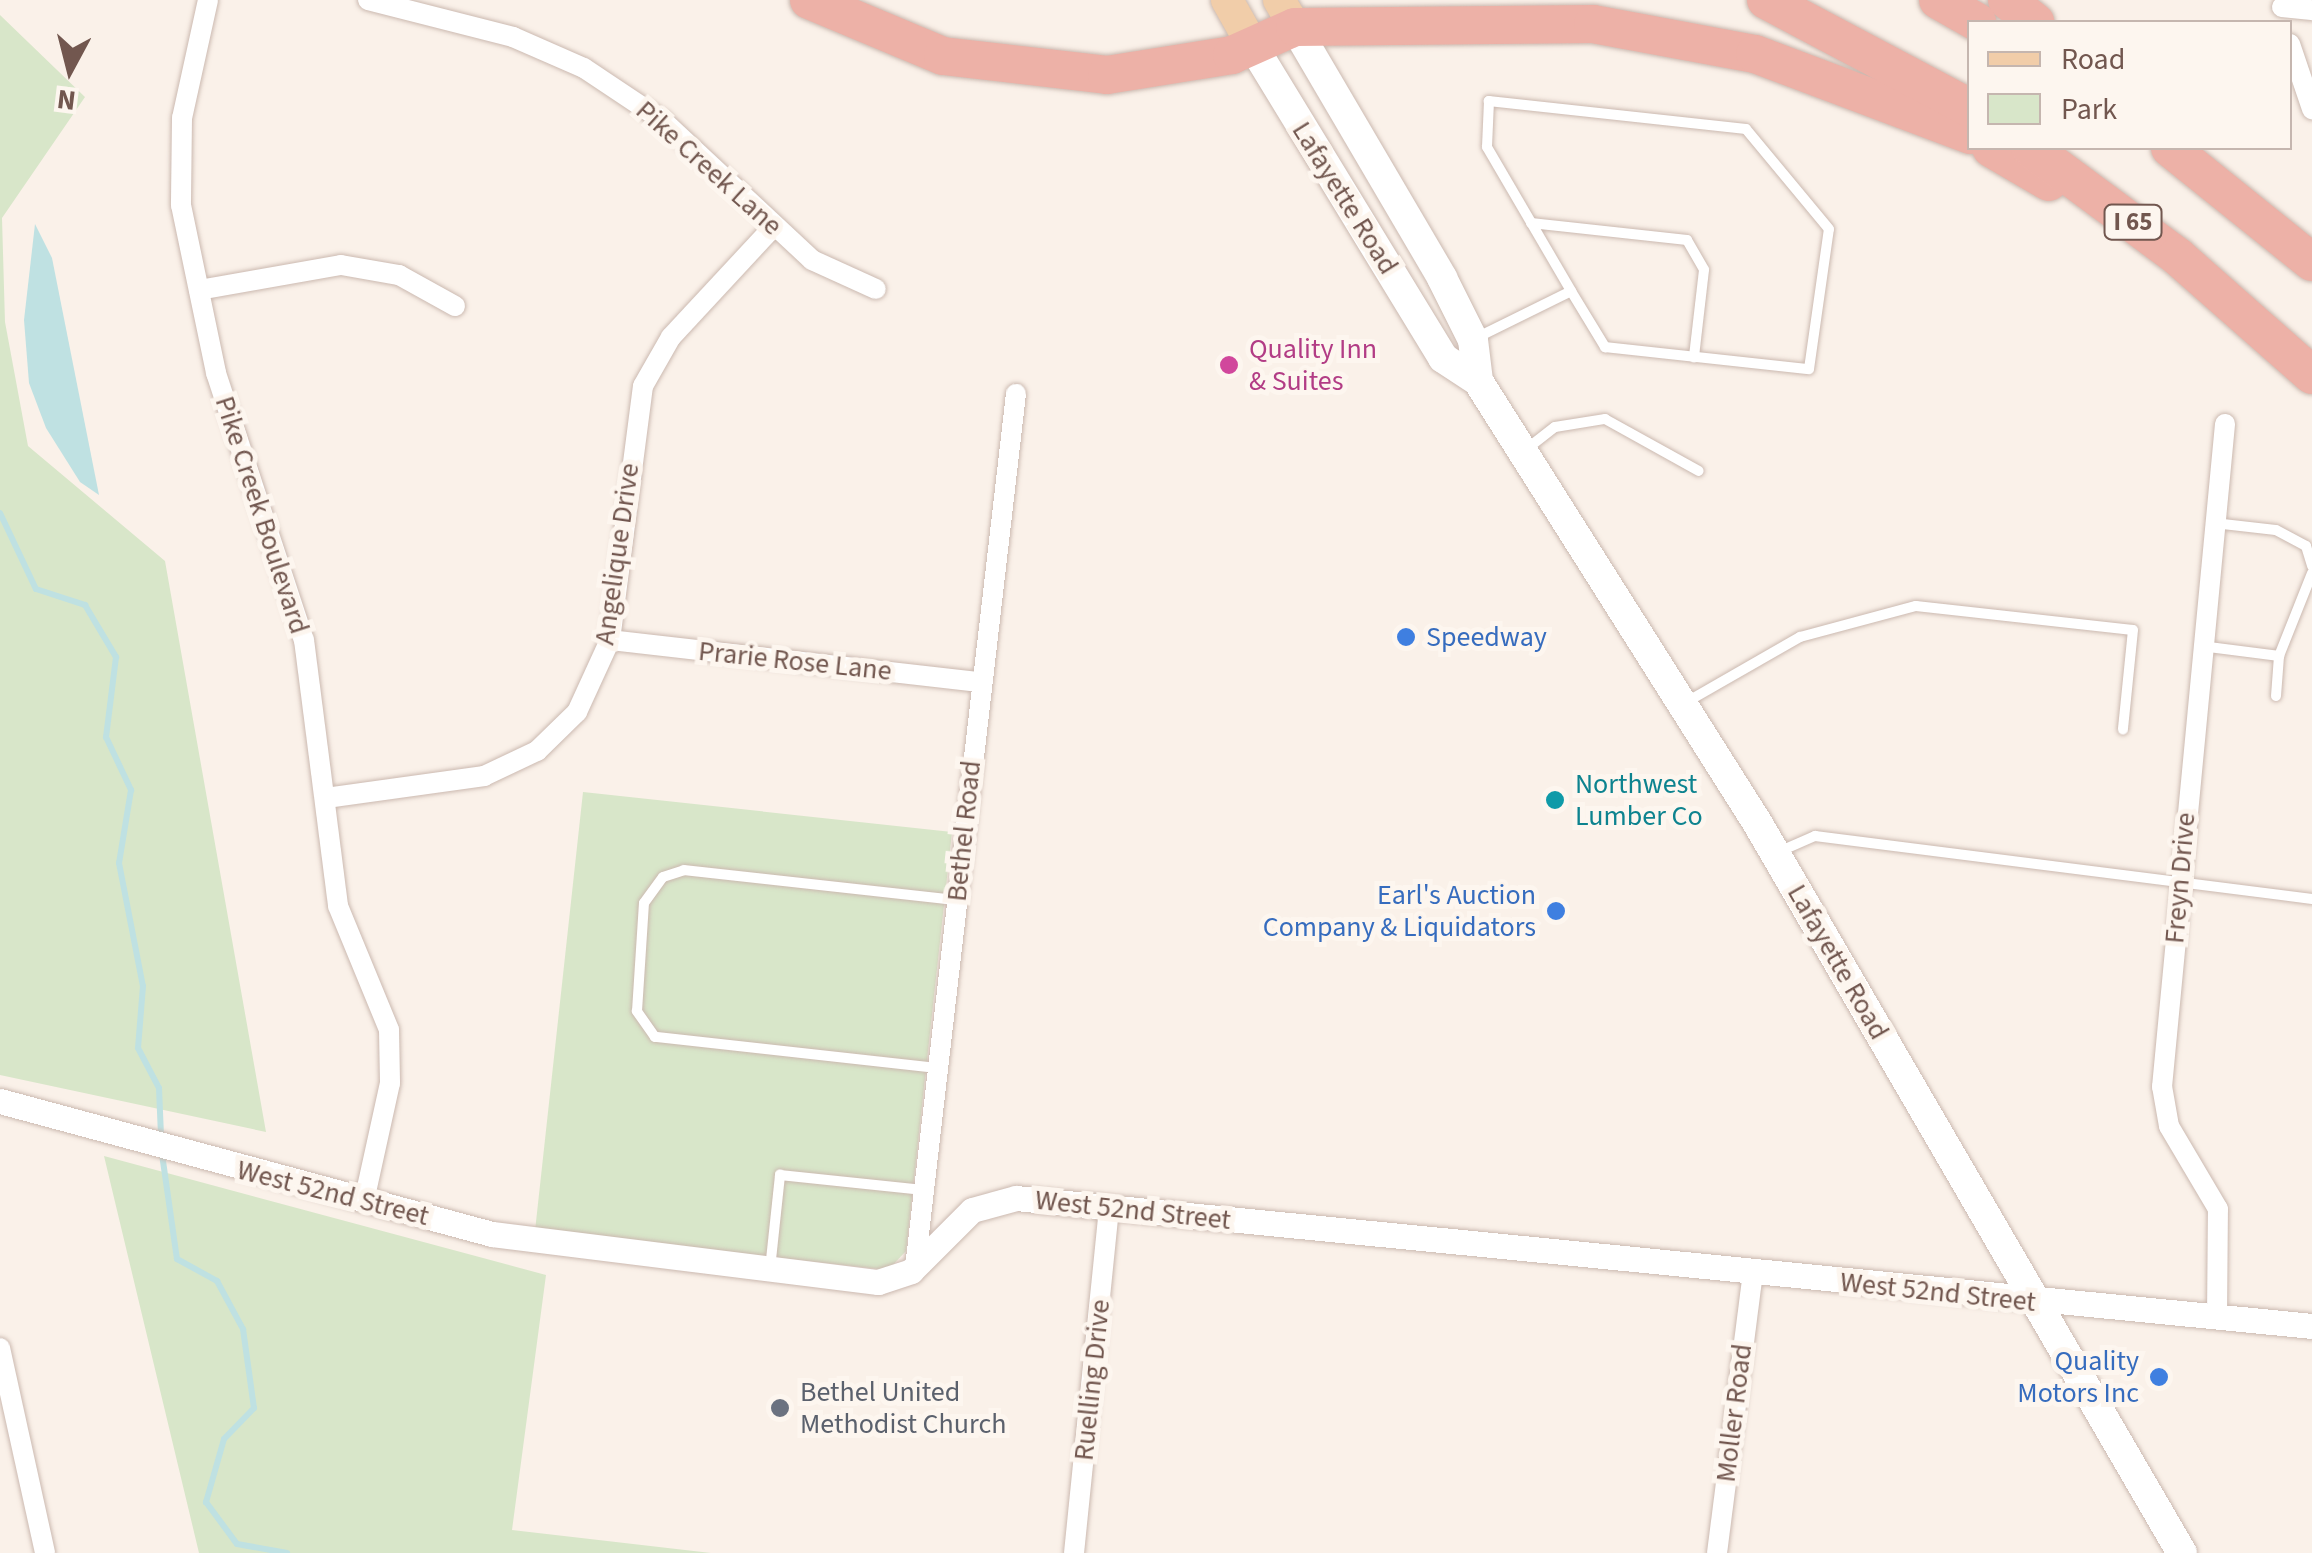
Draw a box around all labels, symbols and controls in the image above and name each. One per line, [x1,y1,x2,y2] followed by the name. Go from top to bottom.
[20,20,120,120] north arrow
[1967,20,2292,150] legend
[2061,38,2125,81] text: Road
[55,79,78,121] text: N
[2061,88,2117,131] text: Park
[629,94,789,242] street label: Pike Creek Lane
[1285,115,1405,281] street label: Lafayette Road
[2103,202,2163,242] road number: I 65
[1249,332,1377,398] place label: Quality Inn & Suites
[1218,354,1240,376] marker: Quality Inn & Suites
[208,392,316,638] street label: Pike Creek Boulevard
[588,461,646,647] street label: Angelique Drive
[1426,620,1547,654] place label: Speedway
[1395,626,1417,648] marker: Speedway
[697,634,893,688] street label: Prarie Rose Lane
[940,759,988,903] street label: Bethel Road
[1575,767,1703,833] place label: Northwest Lumber Co
[1544,789,1566,811] marker: Northwest Lumber Co
[2158,811,2202,945] street label: Freyn Drive
[1263,878,1536,944] place label: Earl's Auction Company & Liquidators
[1780,878,1896,1046] street label: Lafayette Road
[1545,900,1567,922] marker: Earl's Auction Company & Liquidators
[234,1153,432,1233] street label: West 52nd Street
[1033,1183,1233,1237] street label: West 52nd Street
[1838,1265,2038,1319] street label: West 52nd Street
[1067,1298,1117,1462] street label: Ruelling Drive
[1709,1342,1759,1484] street label: Moller Road
[2017,1344,2139,1410] place label: Quality Motors Inc
[2148,1366,2170,1388] marker: Quality Motors Inc
[800,1375,1006,1441] place label: Bethel United Methodist Church
[769,1397,791,1419] marker: Bethel United Methodist Church

